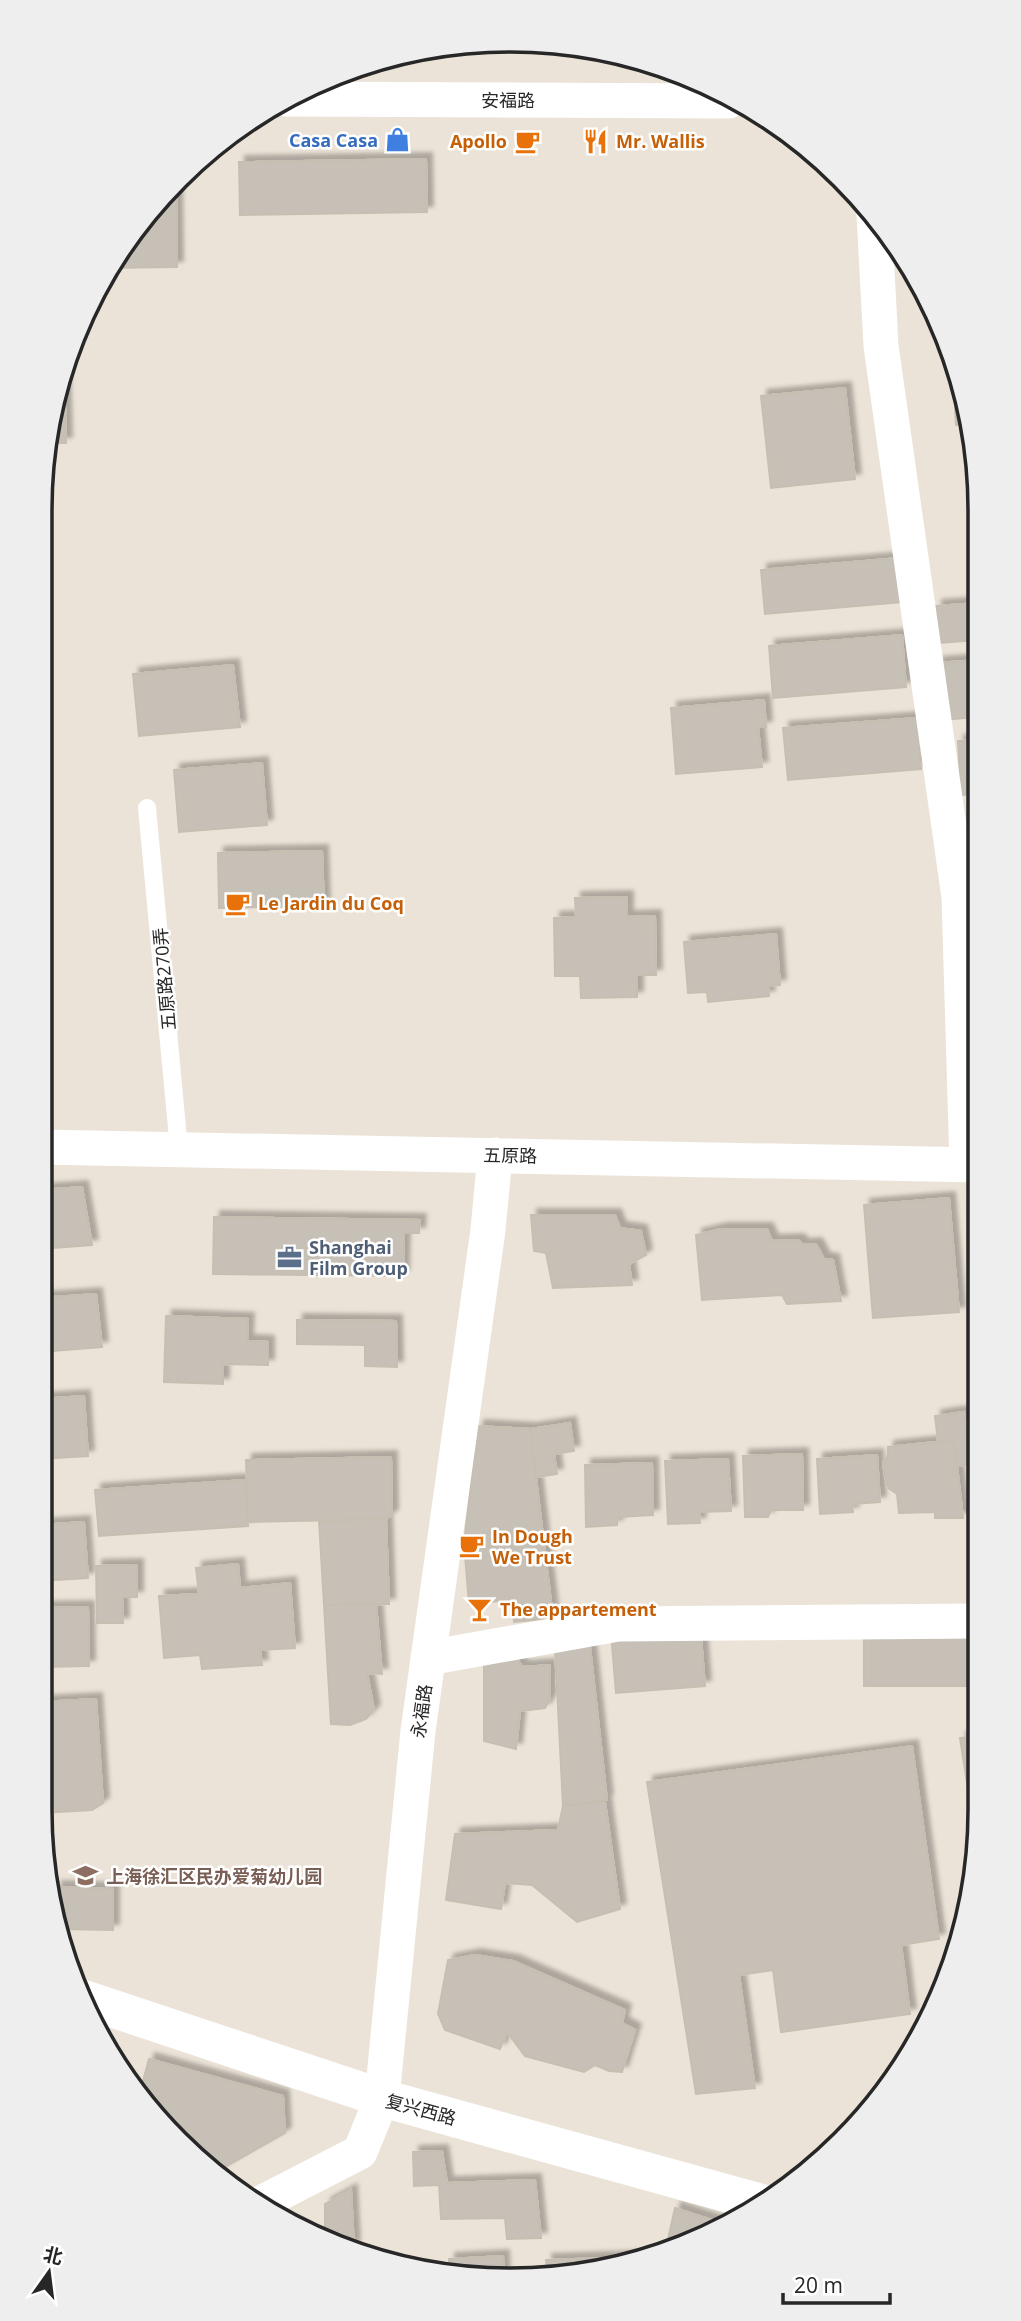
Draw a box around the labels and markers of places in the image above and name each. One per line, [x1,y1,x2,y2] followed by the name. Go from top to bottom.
[384,126,412,154] shop icon: Casa Casa
[513,127,541,155] cafe icon: Apollo
[582,127,610,155] restaurant icon: Mr. Wallis
[289,128,378,152] place label: Casa Casa
[450,129,507,153] place label: Apollo
[616,129,705,153] place label: Mr. Wallis
[224,889,252,917] cafe icon: Le Jardin du Coq
[258,891,404,915] place label: Le Jardin du Coq
[309,1235,408,1280] place label: Shanghai Film Group
[275,1243,303,1271] office icon: Shanghai Film Group
[492,1524,573,1569] place label: In Dough We Trust
[458,1532,486,1560] cafe icon: In Dough We Trust
[466,1595,494,1623] bar icon: The appartement
[500,1597,657,1621] place label: The appartement
[72,1862,100,1890] school or university icon: 上海徐汇区民办爱菊幼儿园
[106,1864,322,1888] place label: 上海徐汇区民办爱菊幼儿园

